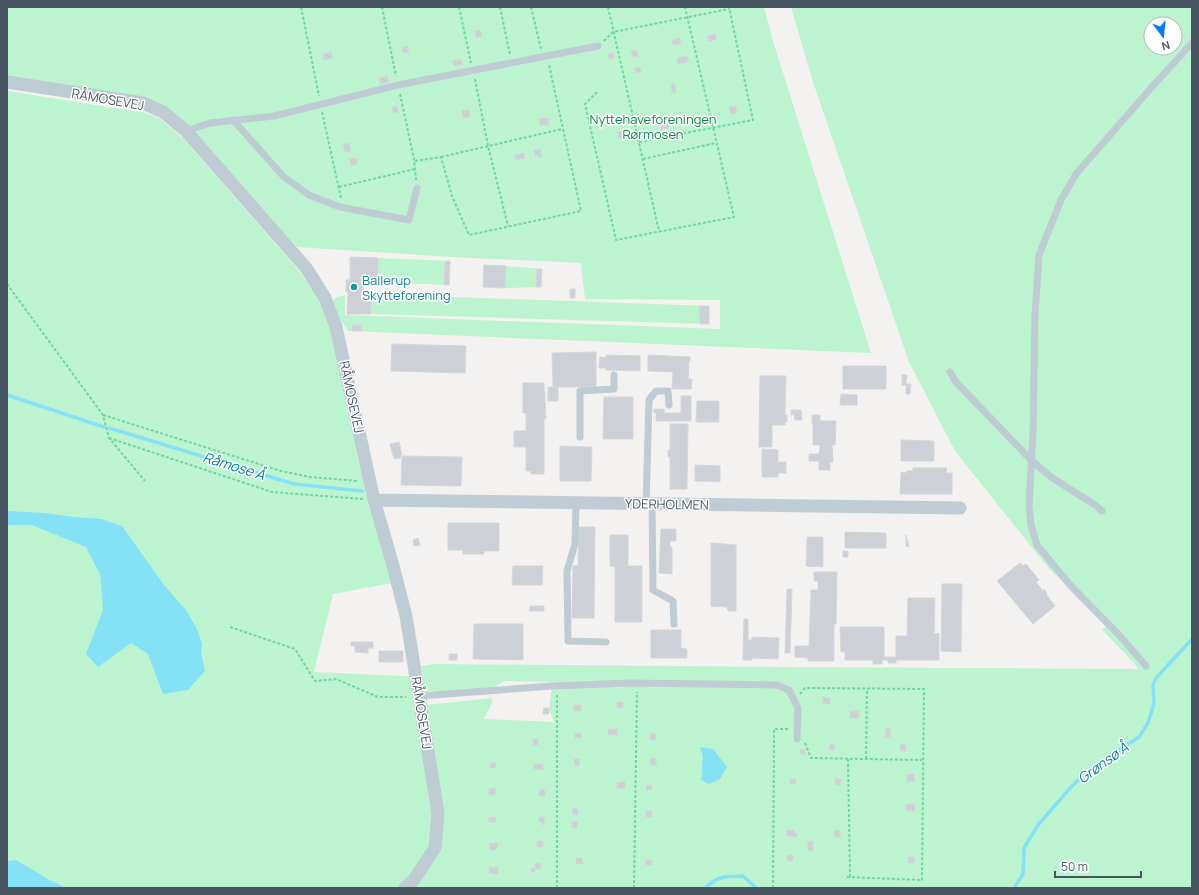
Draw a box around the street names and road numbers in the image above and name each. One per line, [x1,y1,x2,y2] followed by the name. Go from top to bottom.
[70,84,146,114] street label: RÅMOSEVEJ
[336,359,368,435] street label: RÅMOSEVEJ
[625,494,709,514] street label: YDERHOLMEN
[407,675,437,751] street label: RÅMOSEVEJ

